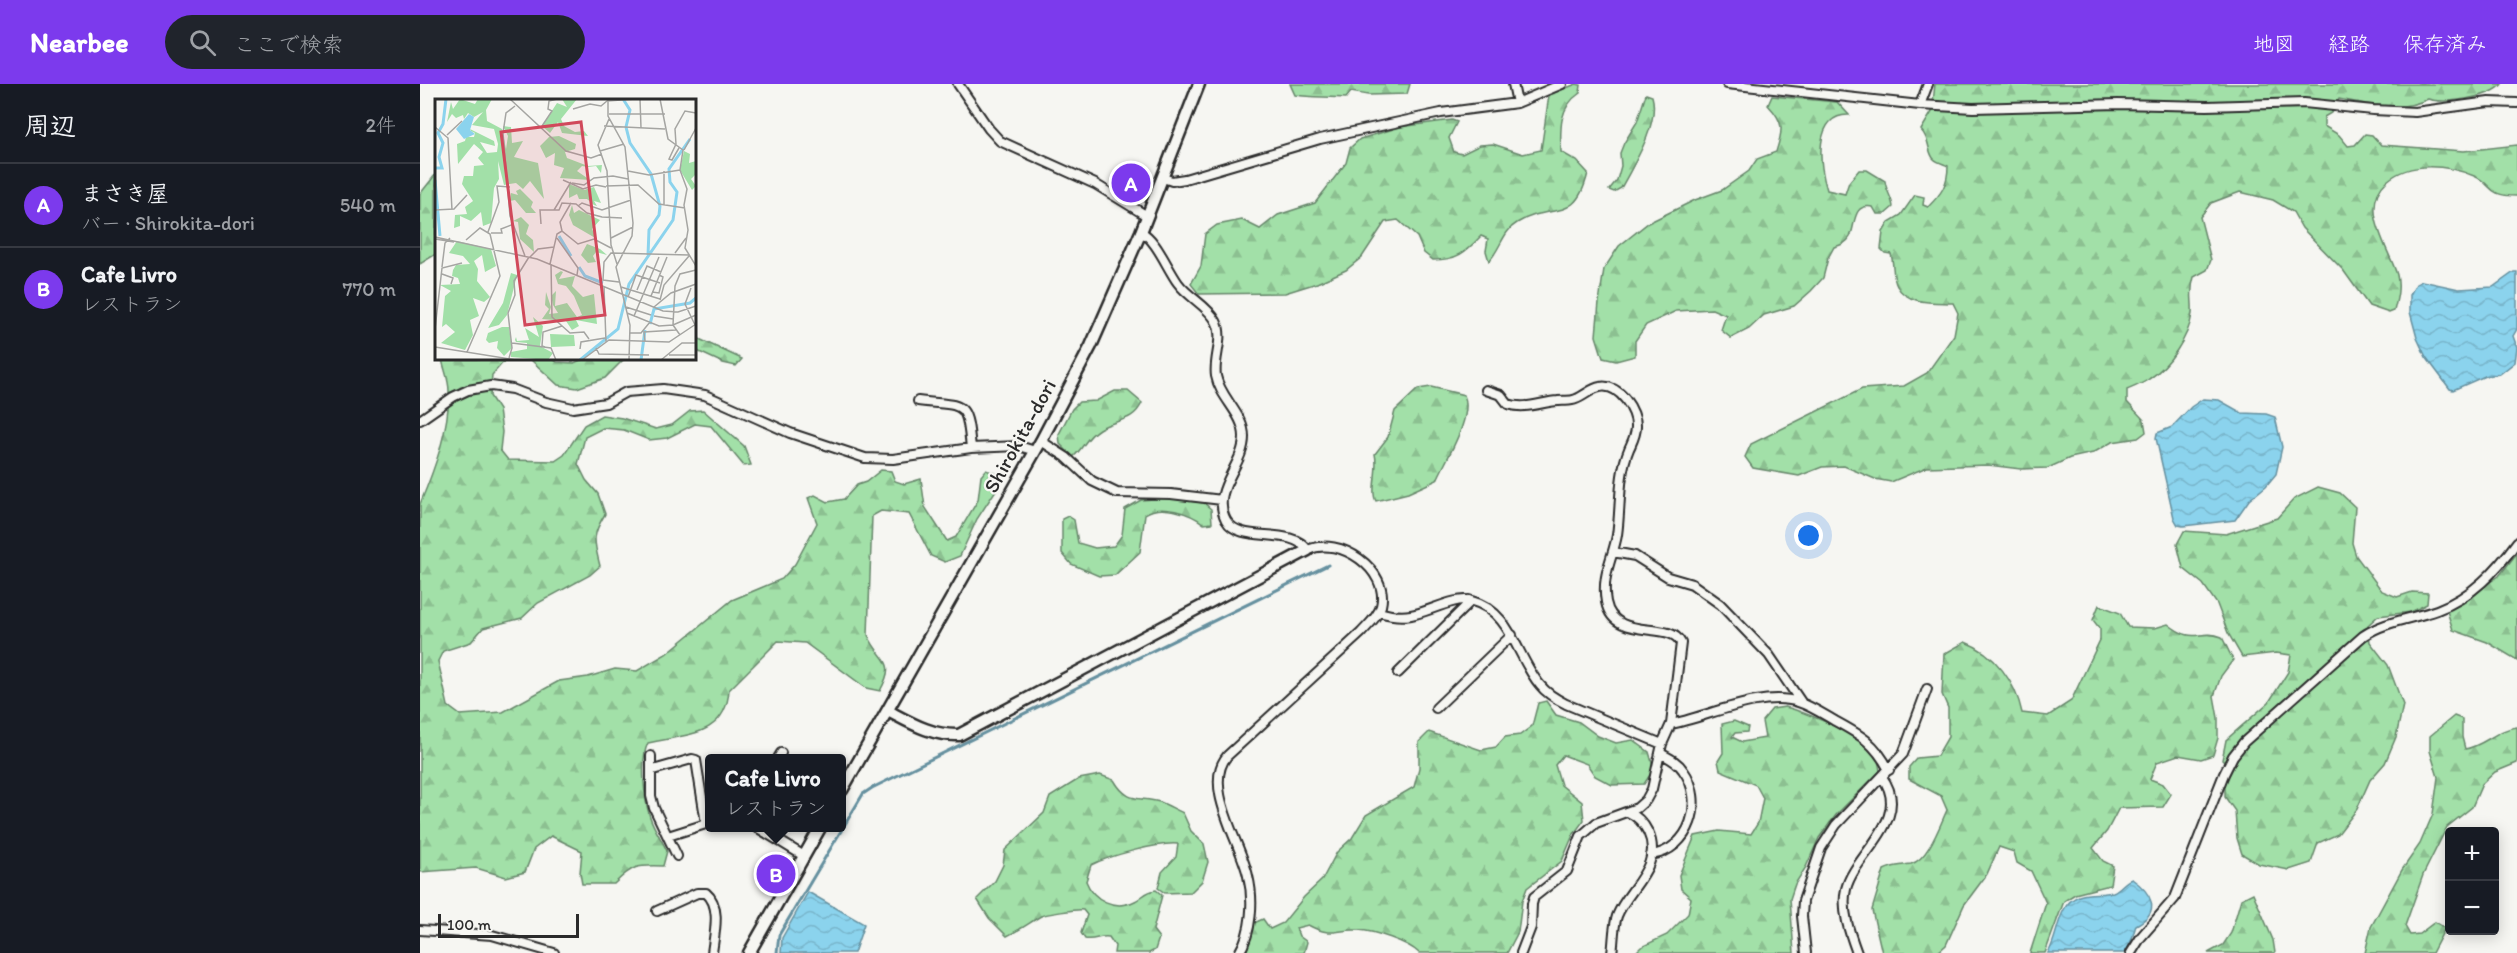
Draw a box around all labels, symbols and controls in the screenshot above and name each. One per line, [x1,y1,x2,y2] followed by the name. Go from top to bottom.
[165,15,585,69] search box
[30,25,129,59] text: Nearbee
[186,26,219,59] icon: search
[234,31,344,58] text: ここで検索
[2253,31,2295,56] text: 地図
[2328,31,2370,56] text: 経路
[2403,31,2487,56] text: 保存済み
[435,99,696,360] inset map
[24,110,76,142] text: 周辺
[365,113,396,137] text: 2件
[1112,160,1150,206] pin: A
[81,180,169,207] text: まさき屋
[37,193,50,217] text: A
[340,193,396,217] text: 540 m
[81,211,255,235] text: バー · Shirokita-dori
[81,261,177,288] text: Cafe Livro
[37,277,50,301] text: B
[343,277,396,301] text: 770 m
[81,292,183,316] text: レストラン
[978,375,1061,497] street label: Shirokita-dori
[1794,521,1823,550] your location
[705,754,846,832] popup
[725,765,821,792] text: Cafe Livro
[725,796,826,820] text: レストラン
[2445,827,2499,935] map controls
[2445,827,2499,881] button: +
[756,852,796,896] pin: B
[2445,881,2499,935] button: −
[438,911,579,938] scale bar
[447,915,491,934] text: 100 m

